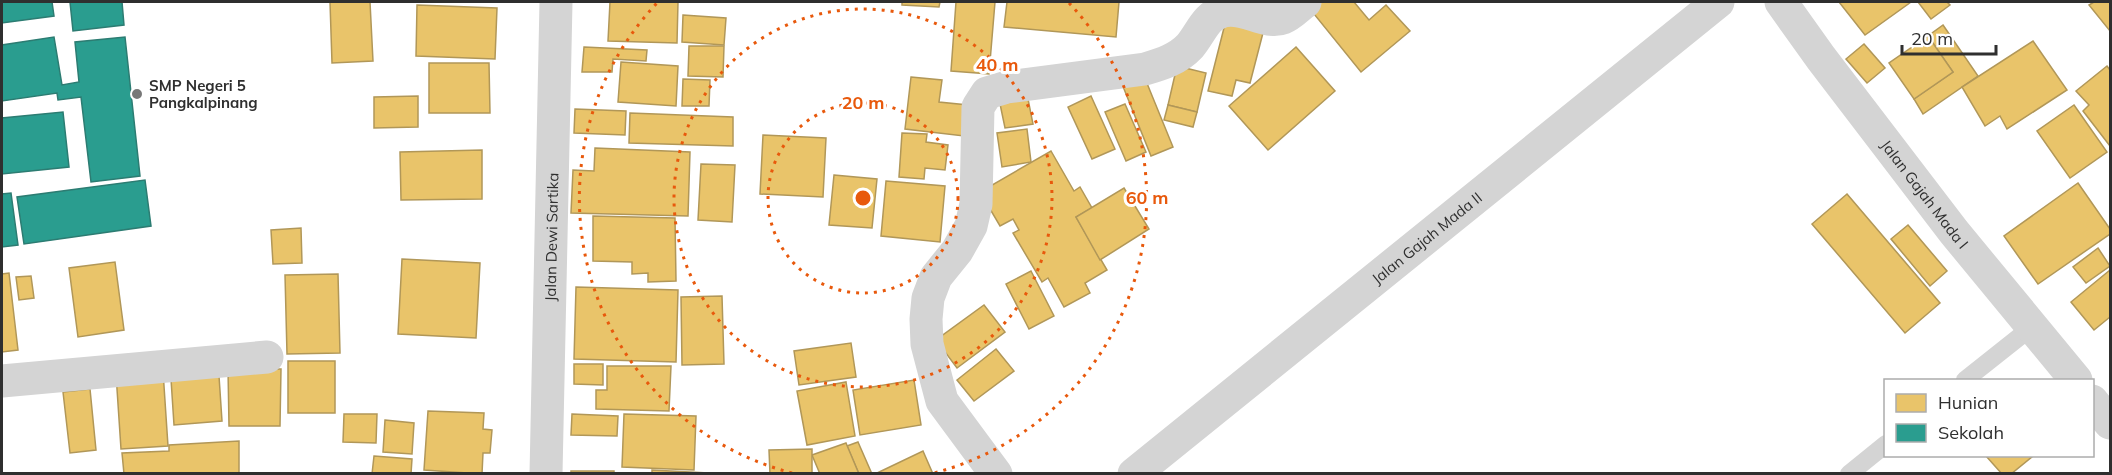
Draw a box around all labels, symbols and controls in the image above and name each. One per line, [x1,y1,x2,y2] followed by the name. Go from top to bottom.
[1902,18,1996,56] scale bar
[1911,27,1953,50] text: 20 m
[976,53,1018,76] text: 40 m
[149,76,258,112] place label: SMP Negeri 5 Pangkalpinang
[130,87,144,101] marker: SMP Negeri 5 Pangkalpinang
[842,91,884,114] text: 20 m
[1877,136,1973,252] street label: Jalan Gajah Mada I
[540,172,562,302] street label: Jalan Dewi Sartika
[1126,186,1168,209] text: 60 m
[1367,187,1485,288] street label: Jalan Gajah Mada II
[853,188,873,208] centre of rings
[1884,379,2094,457] legend
[1938,391,1998,414] text: Hunian
[1938,421,2004,444] text: Sekolah

